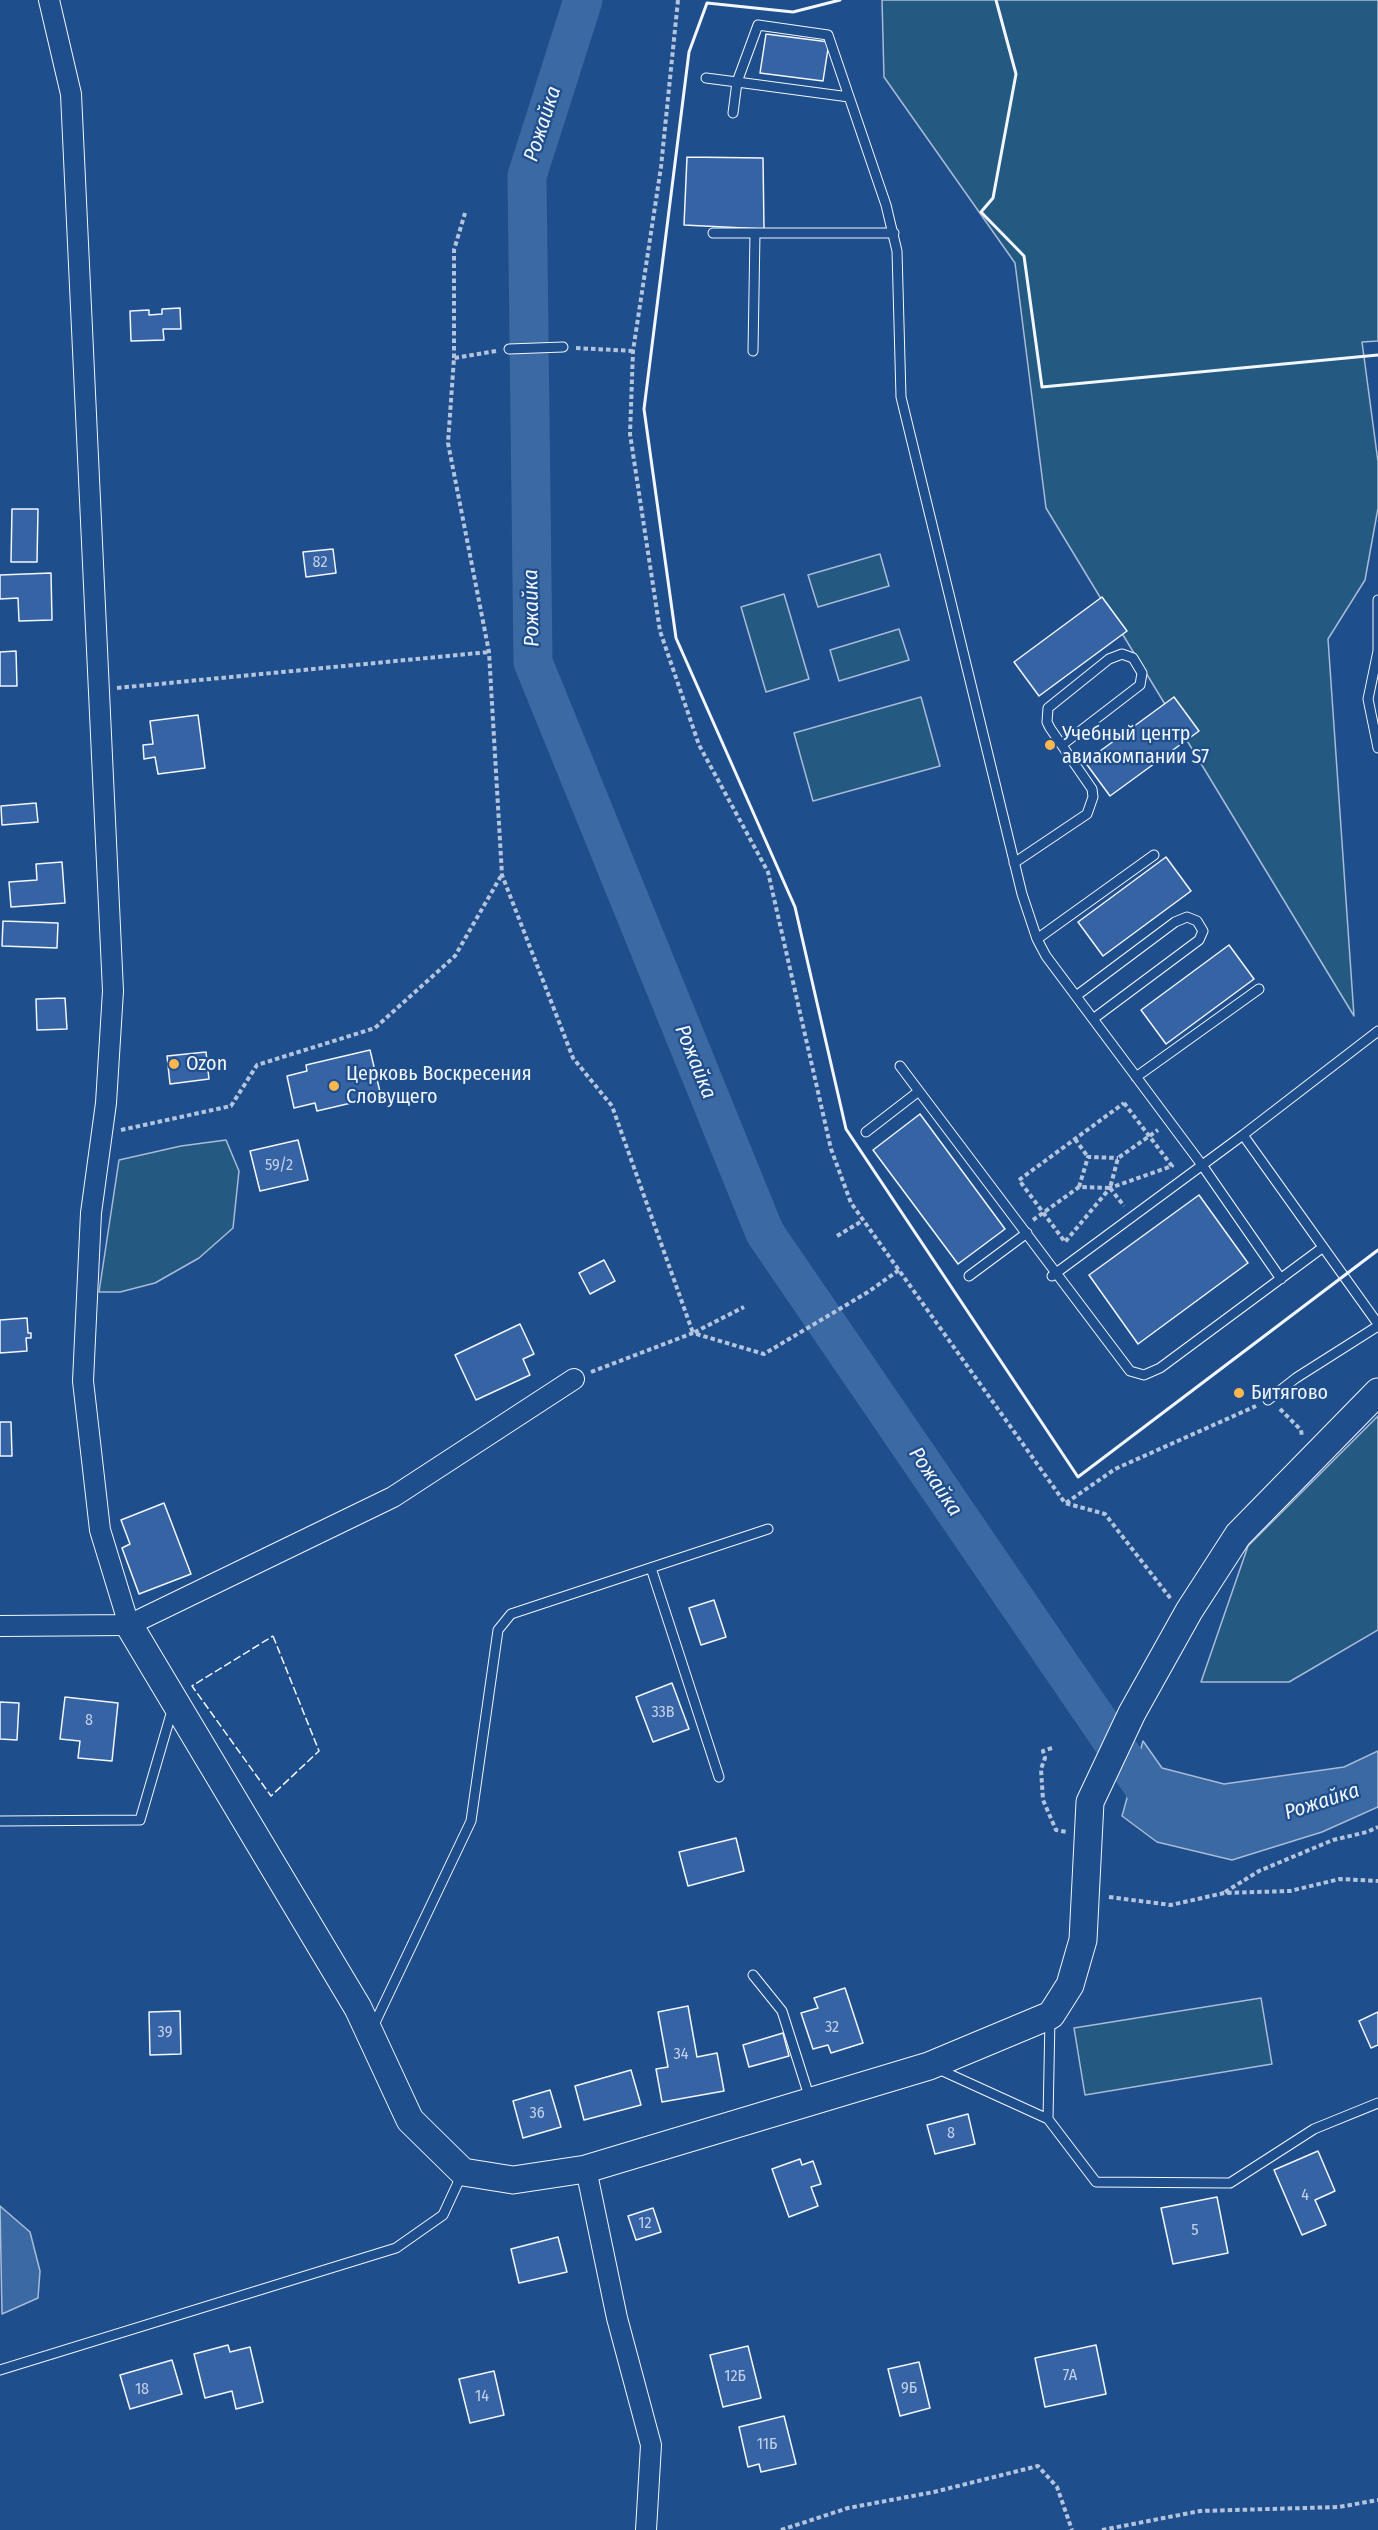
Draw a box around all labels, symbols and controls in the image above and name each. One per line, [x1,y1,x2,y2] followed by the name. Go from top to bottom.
[519,83,567,165] water label: Рожайка
[313,553,327,573] house number: 82
[519,569,545,647] water label: Рожайка
[1062,722,1209,769] place label: Учебный центр авиакомпании S7
[1043,738,1057,752] marker: Учебный центр авиакомпании S7
[669,1021,721,1103] water label: Рожайка
[186,1052,227,1076] place label: Ozon
[167,1057,181,1071] marker: Ozon
[346,1062,532,1109] place label: Церковь Воскресения Словущего
[327,1079,341,1093] marker: Церковь Воскресения Словущего
[265,1156,293,1176] house number: 59/2
[1251,1381,1328,1405] place label: Битягово
[1232,1386,1246,1400] marker: Битягово
[903,1443,967,1521] water label: Рожайка
[651,1703,675,1723] house number: 33В
[85,1711,93,1731] house number: 8
[1281,1778,1363,1826] water label: Рожайка
[825,2018,839,2038] house number: 32
[158,2023,172,2043] house number: 39
[674,2045,688,2065] house number: 34
[529,2104,545,2124] house number: 36
[947,2124,955,2144] house number: 8
[1301,2186,1309,2206] house number: 4
[638,2214,652,2234] house number: 12
[1191,2221,1199,2241] house number: 5
[1063,2366,1077,2386] house number: 7А
[724,2367,746,2387] house number: 12Б
[901,2379,917,2399] house number: 9Б
[135,2380,149,2400] house number: 18
[475,2387,489,2407] house number: 14
[757,2435,777,2455] house number: 11Б

